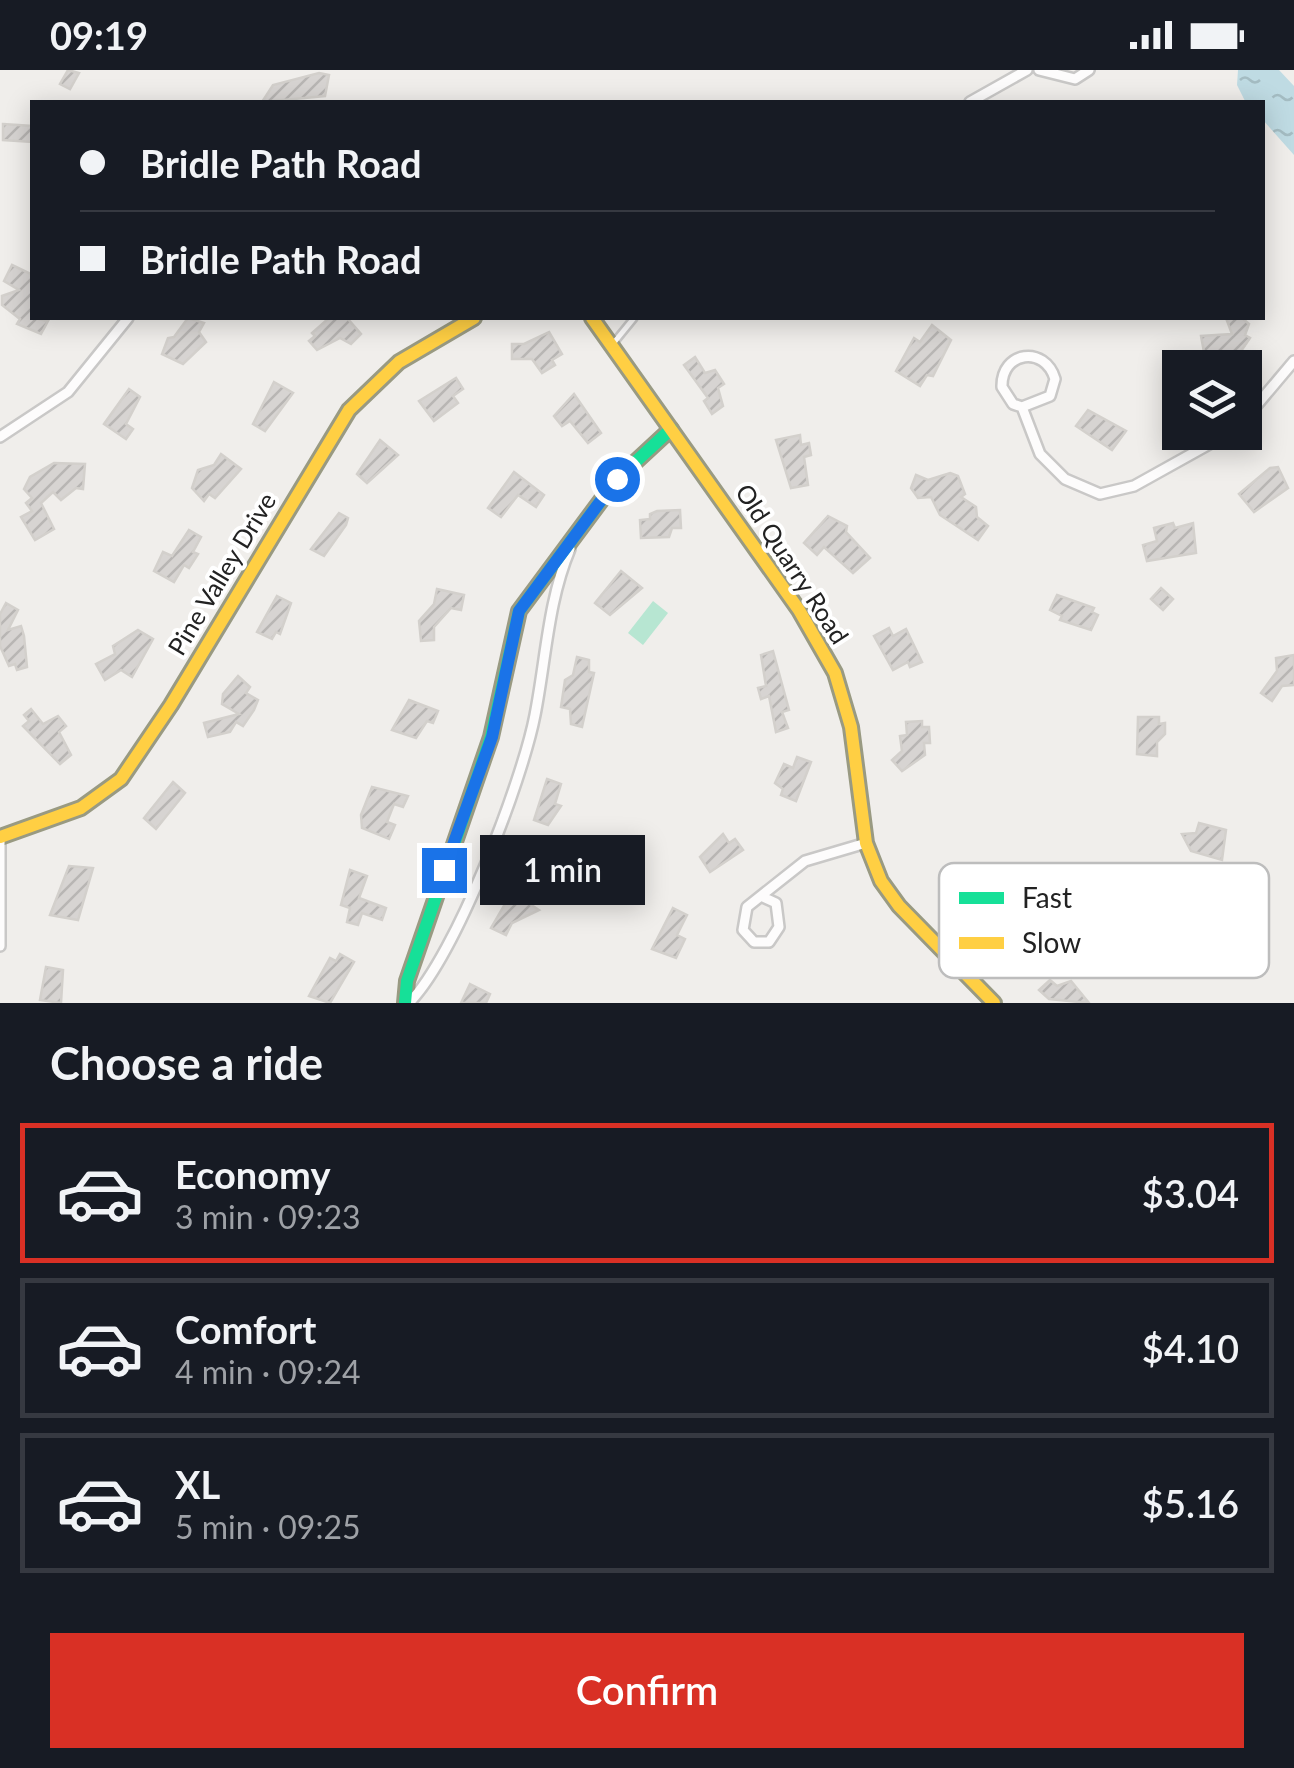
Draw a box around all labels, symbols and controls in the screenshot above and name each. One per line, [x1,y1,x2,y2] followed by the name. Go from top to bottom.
[50,12,148,58] text: 09:19
[140,140,422,186] text: Bridle Path Road
[140,236,422,282] text: Bridle Path Road
[1162,350,1262,450] map controls
[1162,350,1262,450] button: layers
[595,457,640,502] route start
[730,478,856,649] street label: Old Quarry Road
[161,487,281,660] street label: Pine Valley Drive
[479,835,644,905] callout: 1 min
[422,848,467,893] route end
[523,850,602,889] text: 1 min
[939,863,1269,978] legend
[1022,880,1072,914] text: Fast
[1022,925,1081,959] text: Slow
[50,1036,323,1090] text: Choose a ride
[55,1148,145,1238] icon: car
[175,1151,330,1197] text: Economy
[1142,1170,1239,1216] text: $3.04
[175,1197,361,1236] text: 3 min · 09:23
[55,1303,145,1393] icon: car
[175,1306,316,1352] text: Comfort
[1142,1325,1239,1371] text: $4.10
[175,1352,361,1391] text: 4 min · 09:24
[55,1458,145,1548] icon: car
[175,1461,220,1507] text: XL
[1142,1480,1239,1526] text: $5.16
[175,1507,361,1546] text: 5 min · 09:25
[50,1633,1244,1748] button: Confirm

